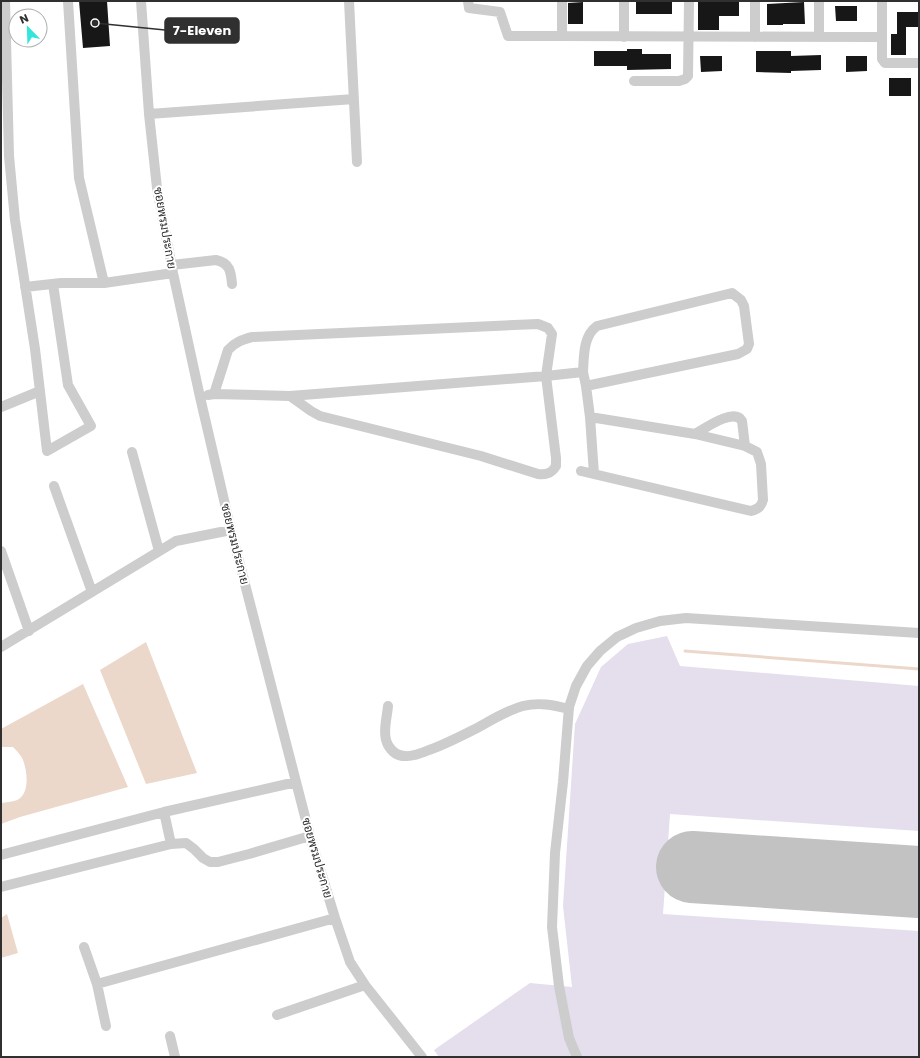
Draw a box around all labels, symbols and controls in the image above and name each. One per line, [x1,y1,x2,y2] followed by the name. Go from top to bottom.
[8,8,48,48] north arrow
[17,10,31,28] text: N
[165,18,239,43] callout: 7-Eleven
[173,21,231,40] text: 7-Eleven
[150,186,181,270] street label: ซอยพรมประกาย
[217,502,254,586] street label: ซอยพรมประกาย
[298,816,337,900] street label: ซอยพรมประกาย

